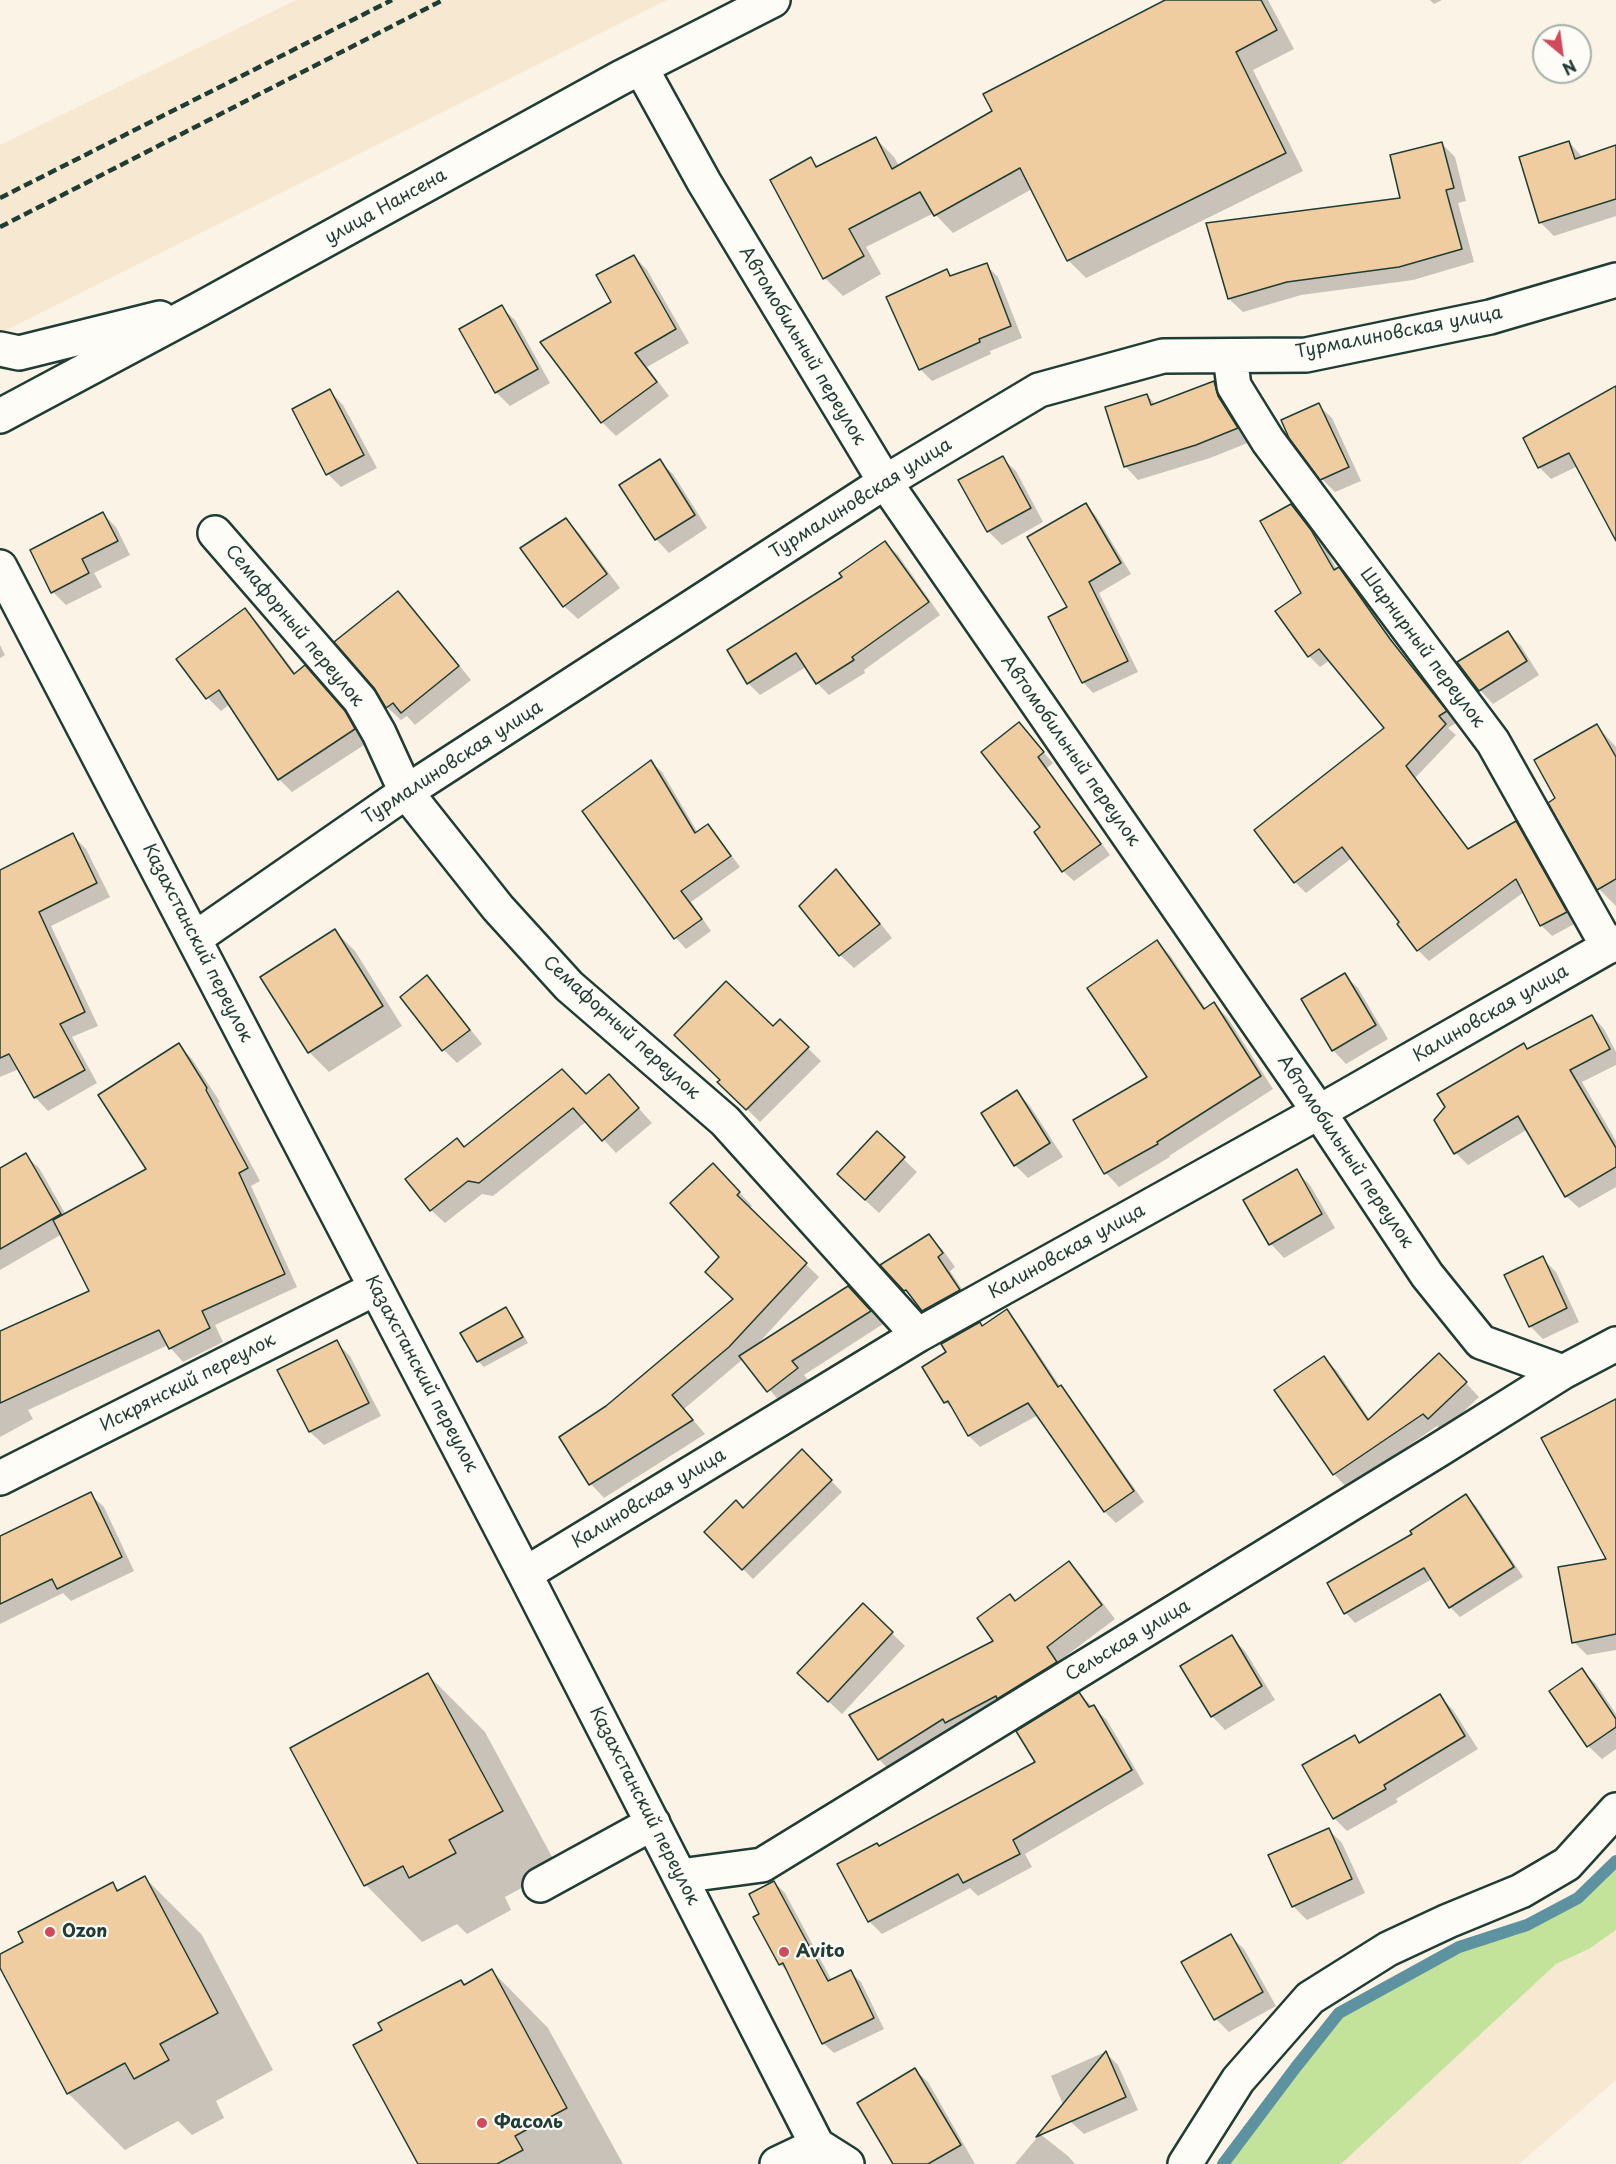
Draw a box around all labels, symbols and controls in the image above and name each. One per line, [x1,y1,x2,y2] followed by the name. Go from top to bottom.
[1532,24,1592,84] north arrow
[1558,54,1581,82] text: N
[321,165,451,249] street label: улица Нансена
[734,243,870,449] street label: Автомобильный переулок
[1294,302,1504,364] street label: Турмалиновская улица
[766,434,956,564] street label: Турмалиновская улица
[220,541,368,711] street label: Семафорный переулок
[1355,564,1489,732] street label: Шарнирный переулок
[996,651,1144,851] street label: Автомобильный переулок
[359,697,547,829] street label: Турмалиновская улица
[137,840,257,1046] street label: Казахстанский переулок
[538,952,704,1104] street label: Семафорный переулок
[1409,961,1573,1067] street label: Калиновская улица
[1272,1052,1418,1252] street label: Автомобильный переулок
[985,1200,1149,1304] street label: Калиновская улица
[360,1272,482,1476] street label: Казахстанский переулок
[97,1329,279,1437] street label: Искрянский переулок
[568,1444,730,1554] street label: Калиновская улица
[1062,1595,1194,1687] street label: Сельская улица
[584,1703,704,1909] street label: Казахстанский переулок
[62,1921,107,1943] place label: Ozon
[43,1925,57,1939] marker: Ozon
[796,1941,845,1963] place label: Avito
[777,1945,791,1959] marker: Avito
[494,2112,563,2134] place label: Фасоль
[475,2116,489,2130] marker: Фасоль

